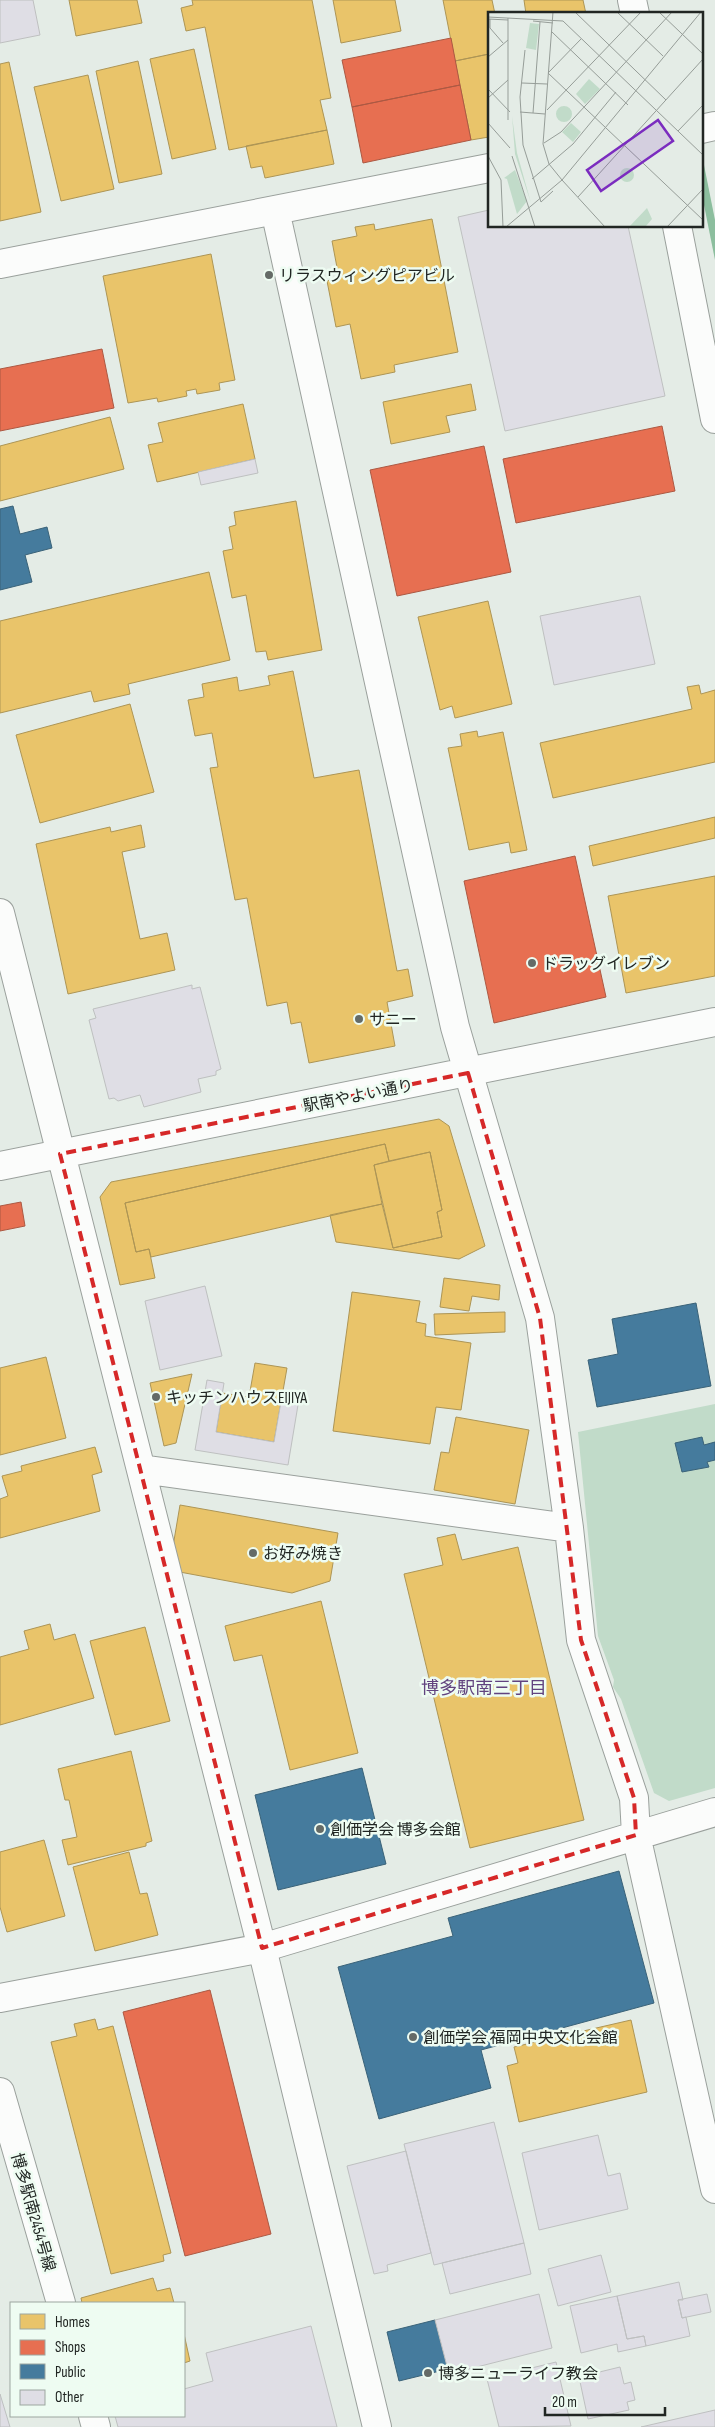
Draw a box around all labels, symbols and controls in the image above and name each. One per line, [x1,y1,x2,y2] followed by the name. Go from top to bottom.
[488,12,702,228] inset map
[279,267,455,286] place label: リラスウィングピアビル
[263,269,275,281] marker: リラスウィングピアビル
[542,955,670,974] place label: ドラッグイレブン
[526,957,538,969] marker: ドラッグイレブン
[369,1011,417,1030] place label: サニー
[353,1013,365,1025] marker: サニー
[301,1076,415,1116] street label: 駅南やよい通り
[166,1389,307,1408] place label: キッチンハウスEIJIYA
[150,1391,162,1403] marker: キッチンハウスEIJIYA
[263,1545,343,1564] place label: お好み焼き
[247,1547,259,1559] marker: お好み焼き
[421,1678,547,1699] district label: 博多駅南三丁目
[330,1821,461,1840] place label: 創価学会 博多会館
[314,1823,326,1835] marker: 創価学会 博多会館
[423,2029,618,2048] place label: 創価学会 福岡中央文化会館
[407,2031,419,2043] marker: 創価学会 福岡中央文化会館
[7,2151,59,2274] street label: 博多駅南2454号線
[10,2302,185,2417] legend
[55,2313,90,2332] text: Homes
[55,2338,86,2357] text: Shops
[55,2363,86,2382] text: Public
[438,2365,598,2384] place label: 博多ニューライフ教会
[422,2367,434,2379] marker: 博多ニューライフ教会
[545,2384,665,2416] scale bar
[55,2388,84,2407] text: Other
[552,2393,577,2412] text: 20 m

